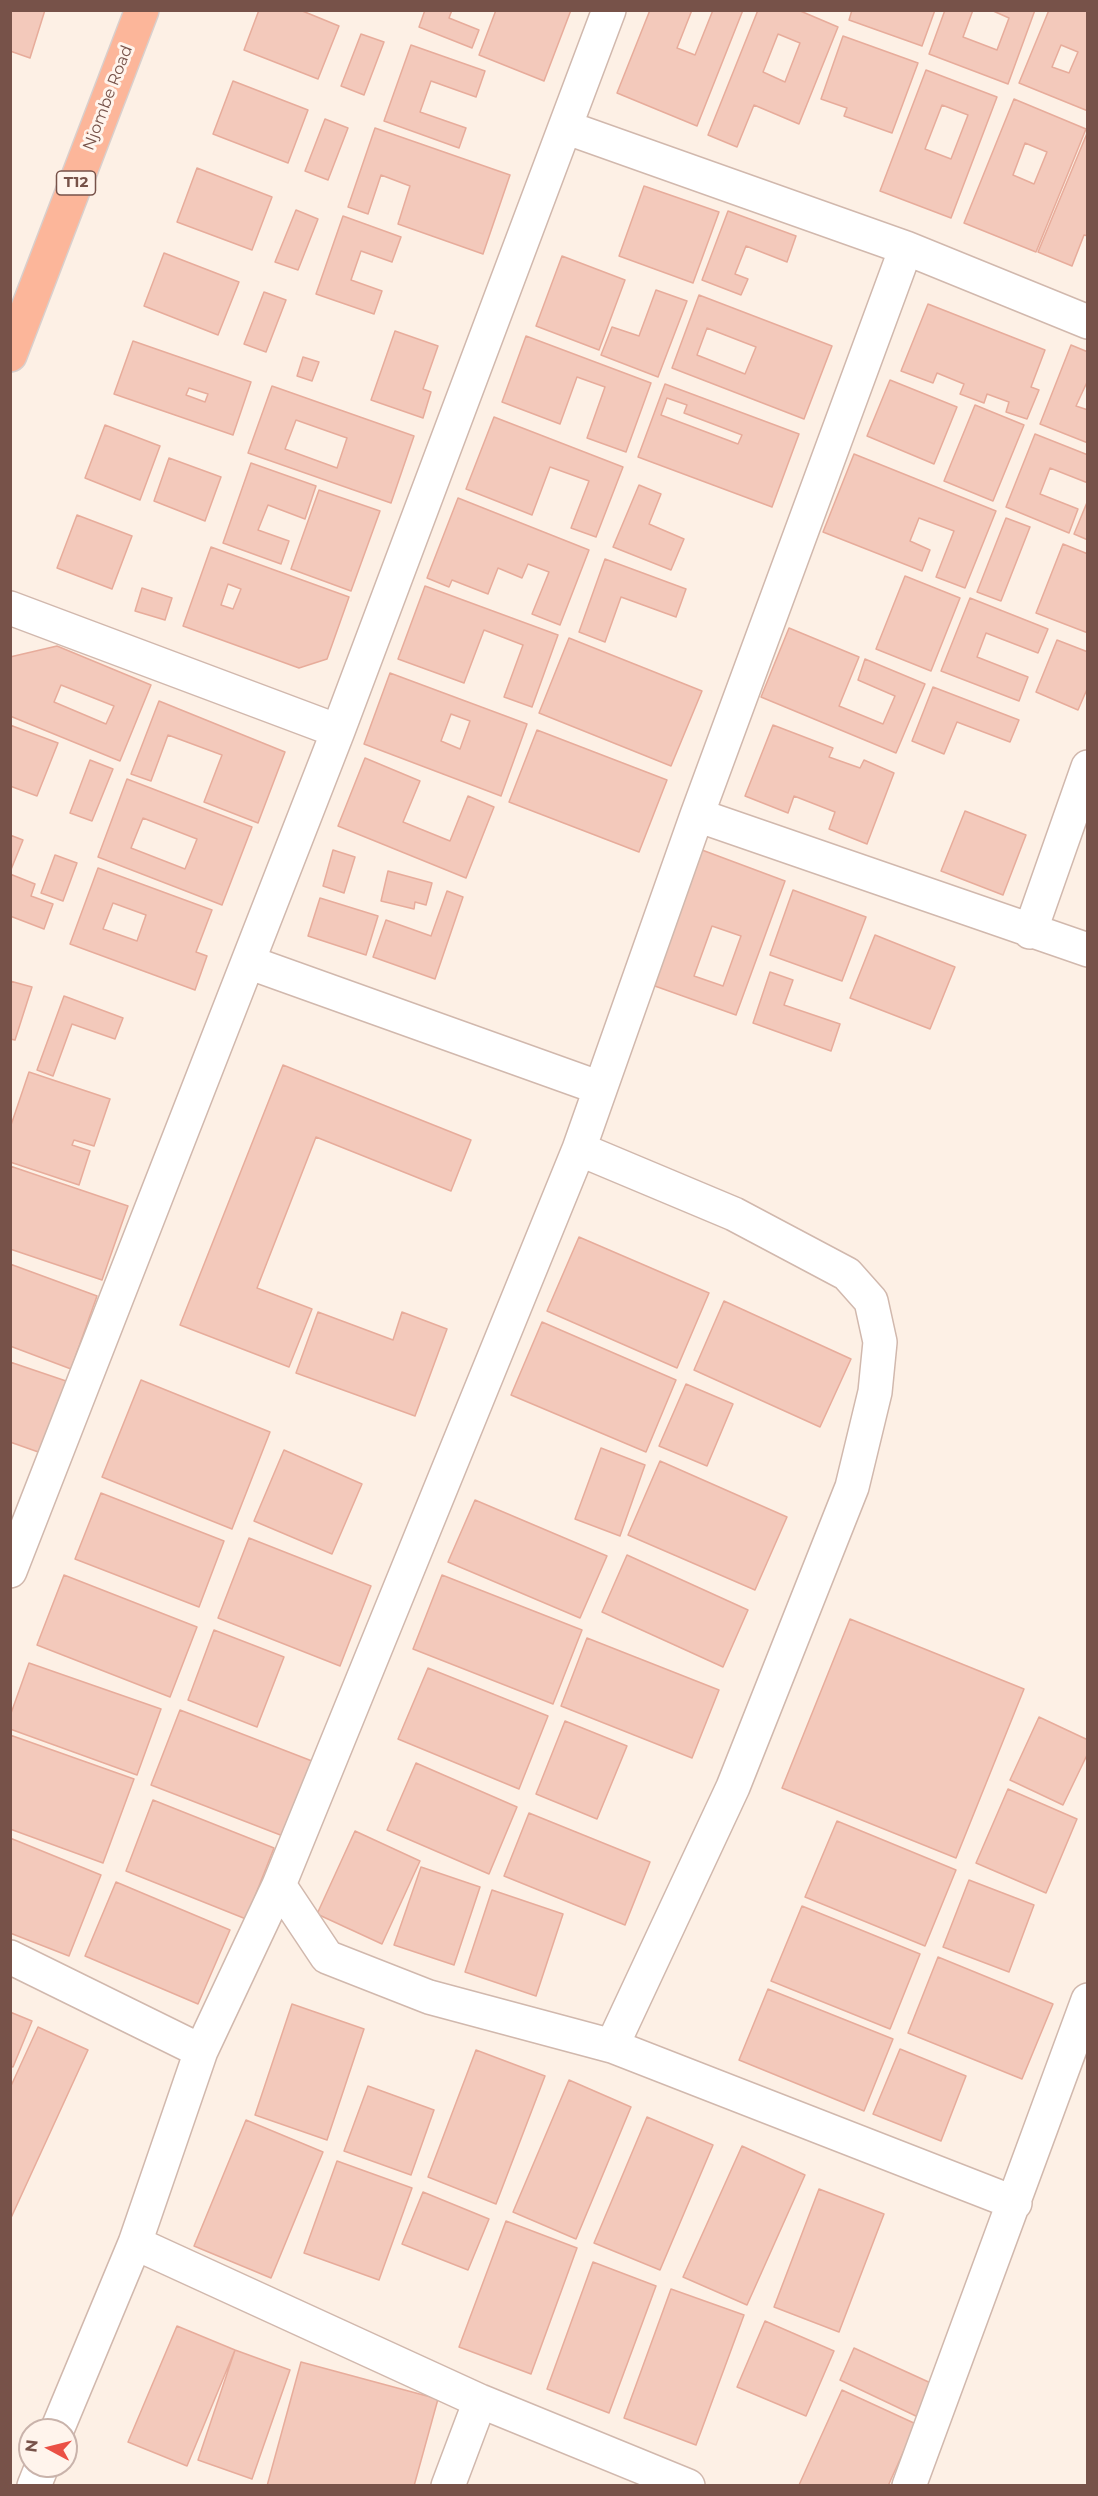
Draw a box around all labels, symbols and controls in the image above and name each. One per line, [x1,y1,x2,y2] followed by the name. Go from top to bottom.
[79,43,137,153] street label: Njombe Road
[56,171,96,195] road number: T12
[18,2418,78,2478] north arrow
[21,2438,42,2454] text: N

